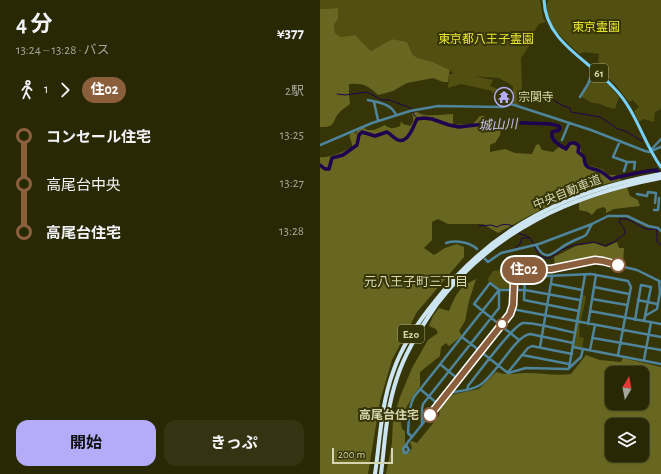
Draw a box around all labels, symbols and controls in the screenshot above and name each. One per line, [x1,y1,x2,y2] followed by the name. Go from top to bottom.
[16,13,52,35] text: 4 分
[572,21,620,33] park label: 東京霊園
[277,26,304,41] text: ¥377
[438,32,534,45] park label: 東京都八王子霊園
[16,44,110,57] text: 13:24 – 13:28 · バス
[590,64,608,82] road number: 61
[16,79,38,101] icon: walk
[54,79,76,101] icon: forward
[44,83,48,96] text: 1
[90,83,118,97] text: 住02
[285,85,304,98] text: 2駅
[493,86,515,108] temple icon: 宗関寺
[518,91,554,103] place label: 宗関寺
[478,117,520,133] water label: 城山川
[280,129,304,142] text: 13:25
[46,130,151,145] text: コンセール住宅
[531,172,603,211] street label: 中央自動車道
[280,177,304,190] text: 13:27
[46,178,121,193] text: 高尾台中央
[279,225,304,238] text: 13:28
[46,226,121,241] text: 高尾台住宅
[501,257,547,283] line badge: 住02
[610,257,626,273] unlabelled marker
[510,263,538,277] text: 住02
[364,275,468,289] district label: 元八王子町三丁目
[496,318,508,330] unlabelled marker
[398,325,424,343] road number: E20
[605,366,649,410] north arrow
[605,366,649,462] map controls
[422,407,438,423] marker: 高尾台住宅
[359,408,419,421] place label: 高尾台住宅
[605,418,649,462] button: layers
[16,420,156,466] button: 開始
[164,420,304,466] button: きっぷ
[332,446,393,465] scale bar
[338,449,365,460] text: 200 m

